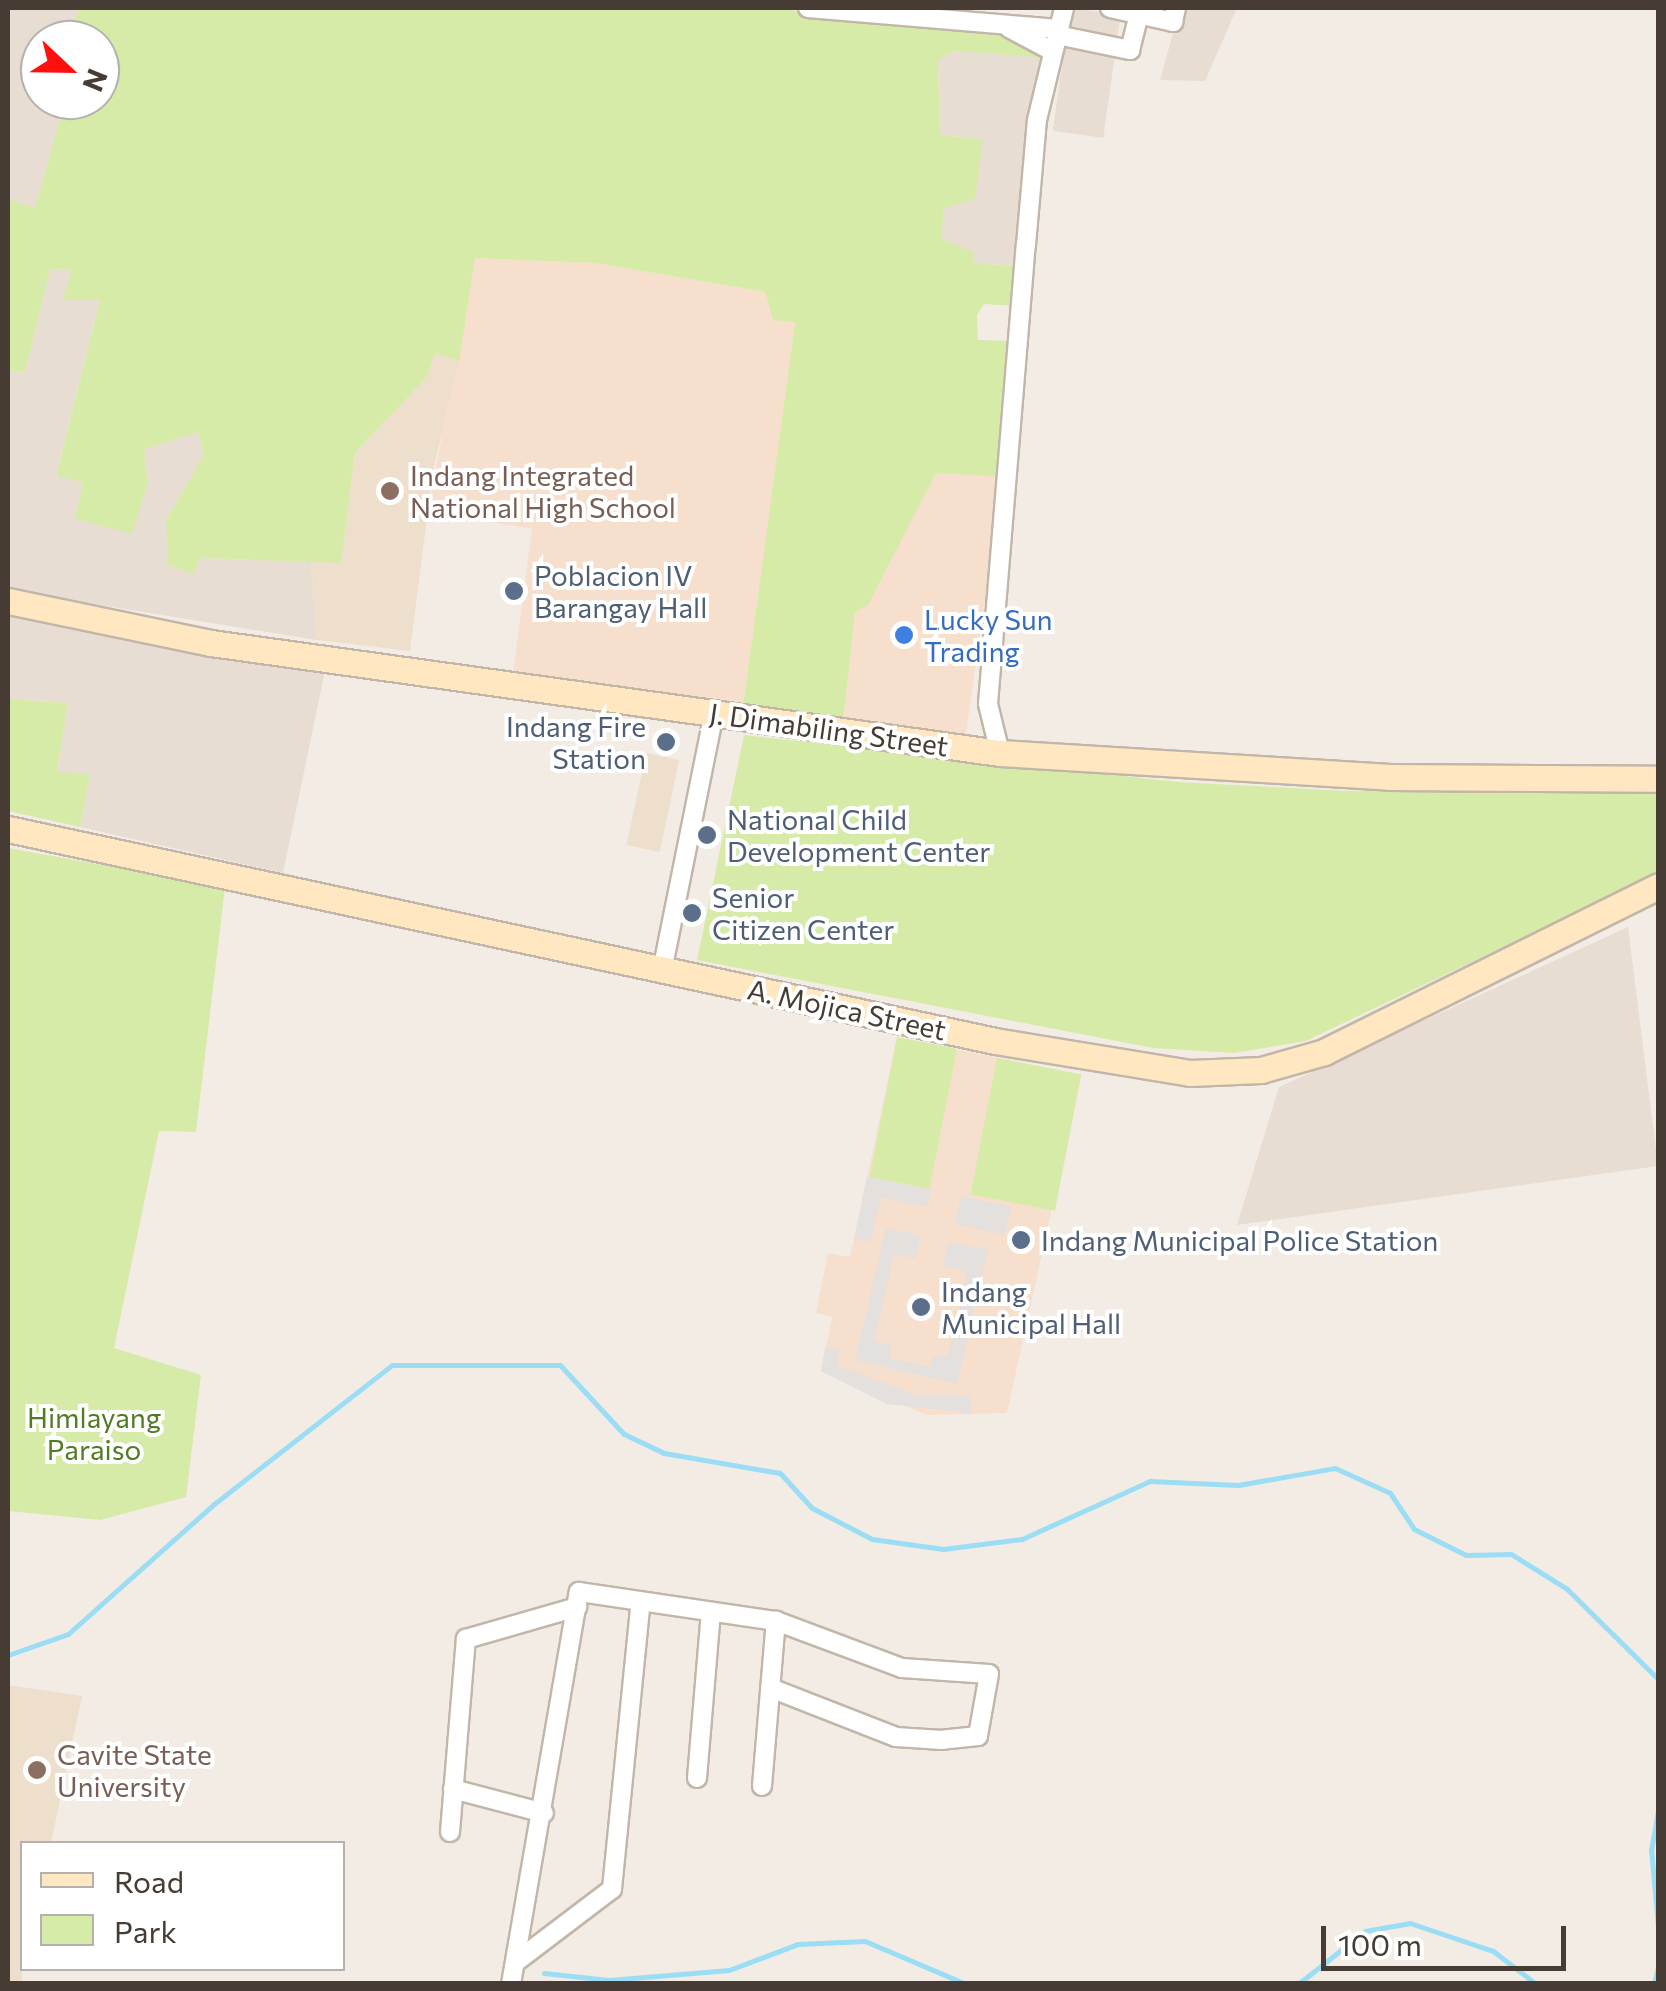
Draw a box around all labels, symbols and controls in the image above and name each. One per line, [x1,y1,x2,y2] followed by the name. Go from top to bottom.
[20,20,120,120] north arrow
[76,64,116,97] text: N
[410,458,676,524] place label: Indang Integrated National High School
[379,480,401,502] marker: Indang Integrated National High School
[534,558,707,624] place label: Poblacion IV Barangay Hall
[503,580,525,602] marker: Poblacion IV Barangay Hall
[924,602,1053,668] place label: Lucky Sun Trading
[893,624,915,646] marker: Lucky Sun Trading
[707,696,951,762] street label: J. Dimabiling Street
[506,709,646,775] place label: Indang Fire Station
[655,731,677,753] marker: Indang Fire Station
[727,802,990,868] place label: National Child Development Center
[696,824,718,846] marker: National Child Development Center
[712,880,894,946] place label: Senior Citizen Center
[681,902,703,924] marker: Senior Citizen Center
[745,972,949,1046] street label: A. Mojica Street
[1041,1223,1438,1257] place label: Indang Municipal Police Station
[1010,1229,1032,1251] marker: Indang Municipal Police Station
[941,1274,1121,1340] place label: Indang Municipal Hall
[910,1296,932,1318] marker: Indang Municipal Hall
[27,1400,161,1466] park label: Himlayang Paraiso
[57,1737,212,1803] place label: Cavite State University
[26,1759,48,1781] marker: Cavite State University
[20,1841,345,1971] legend
[114,1862,184,1899] text: Road
[1326,1906,1571,1968] scale bar
[114,1912,177,1949] text: Park
[1338,1925,1422,1962] text: 100 m

